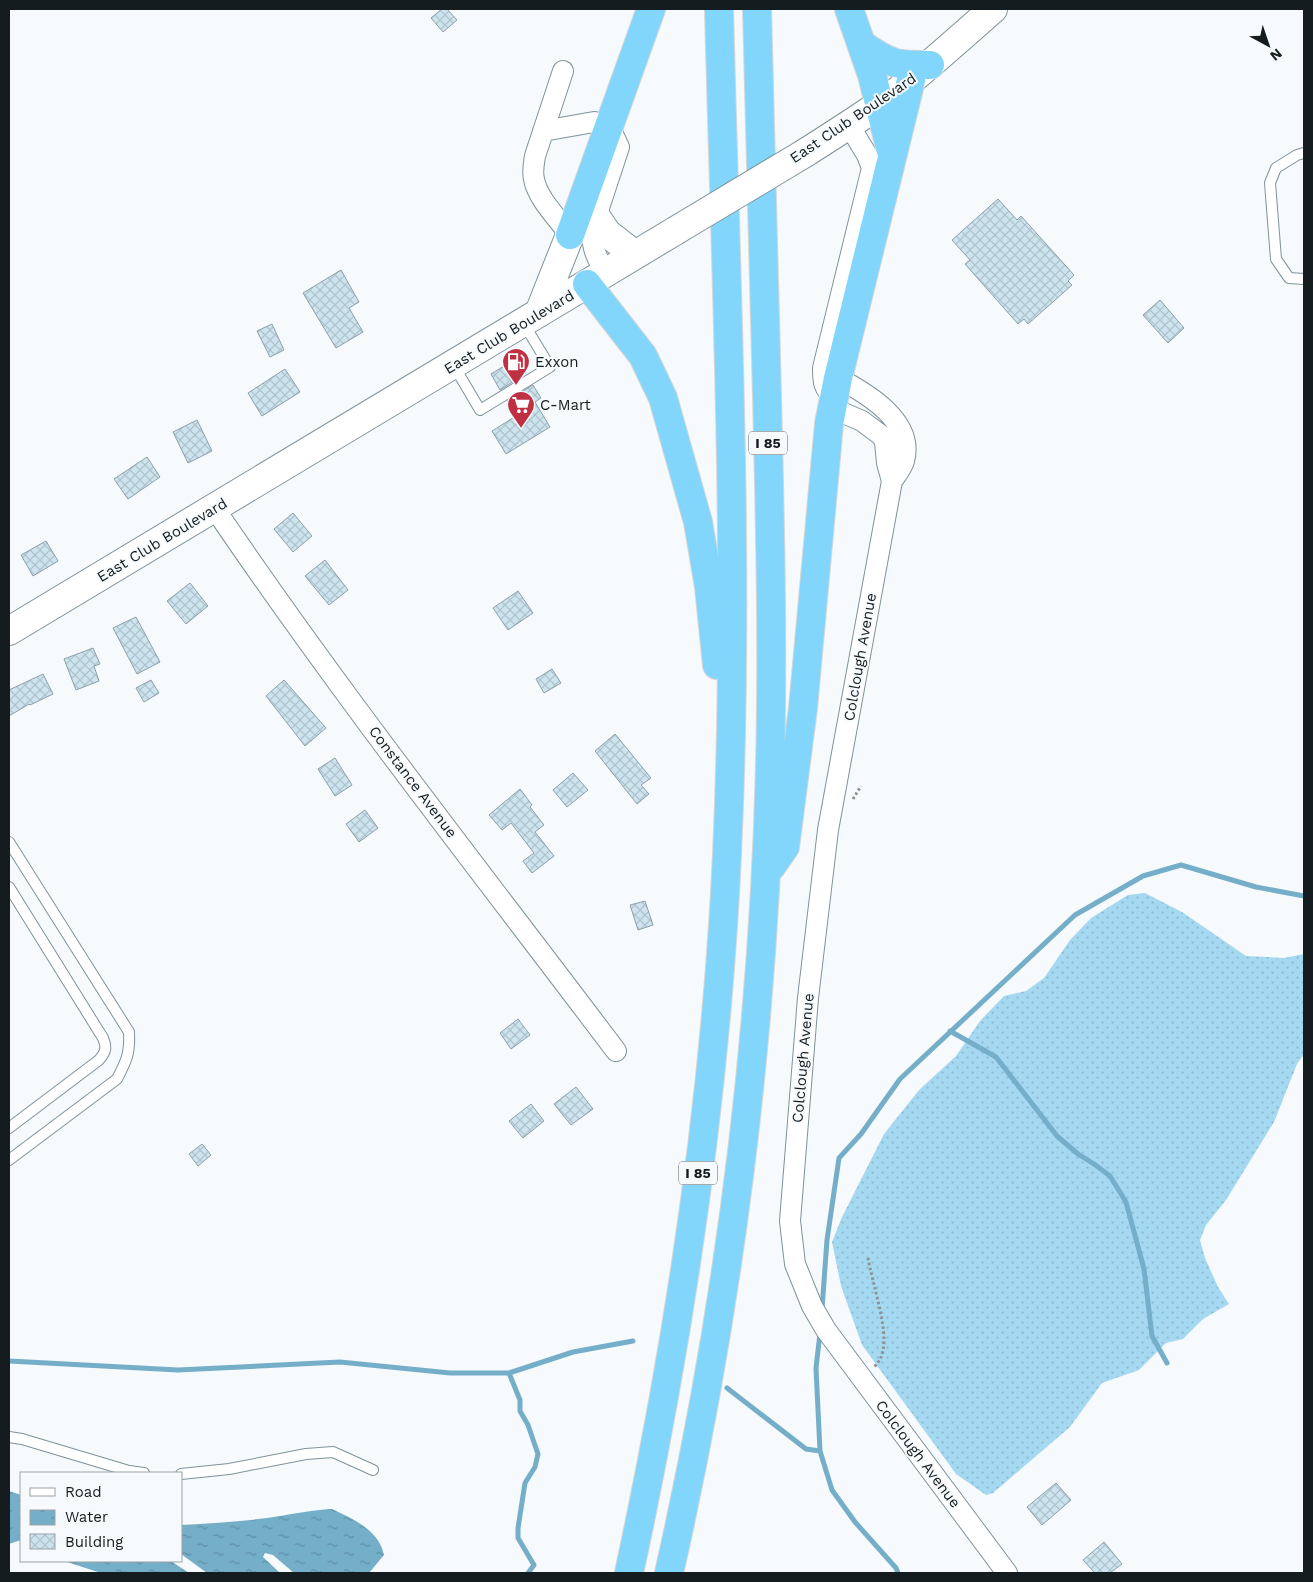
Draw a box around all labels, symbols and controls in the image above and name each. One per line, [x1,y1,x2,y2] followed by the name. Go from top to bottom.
[1243,20,1293,70] north arrow
[1267,45,1285,64] text: N
[786,69,920,167] street label: East Club Boulevard
[441,286,577,378] street label: East Club Boulevard
[501,347,531,386] fuel station icon: Exxon
[535,353,579,371] place label: Exxon
[506,390,536,429] supermarket icon: C-Mart
[540,396,592,414] place label: C-Mart
[749,432,787,454] road number: I 85
[94,494,230,586] street label: East Club Boulevard
[840,591,880,723] street label: Colclough Avenue
[365,723,461,841] street label: Constance Avenue
[788,992,818,1124] street label: Colclough Avenue
[679,1162,717,1184] road number: I 85
[872,1397,964,1511] street label: Colclough Avenue
[20,1472,182,1562] legend
[65,1483,102,1501] text: Road
[65,1508,108,1526] text: Water
[65,1533,123,1551] text: Building

